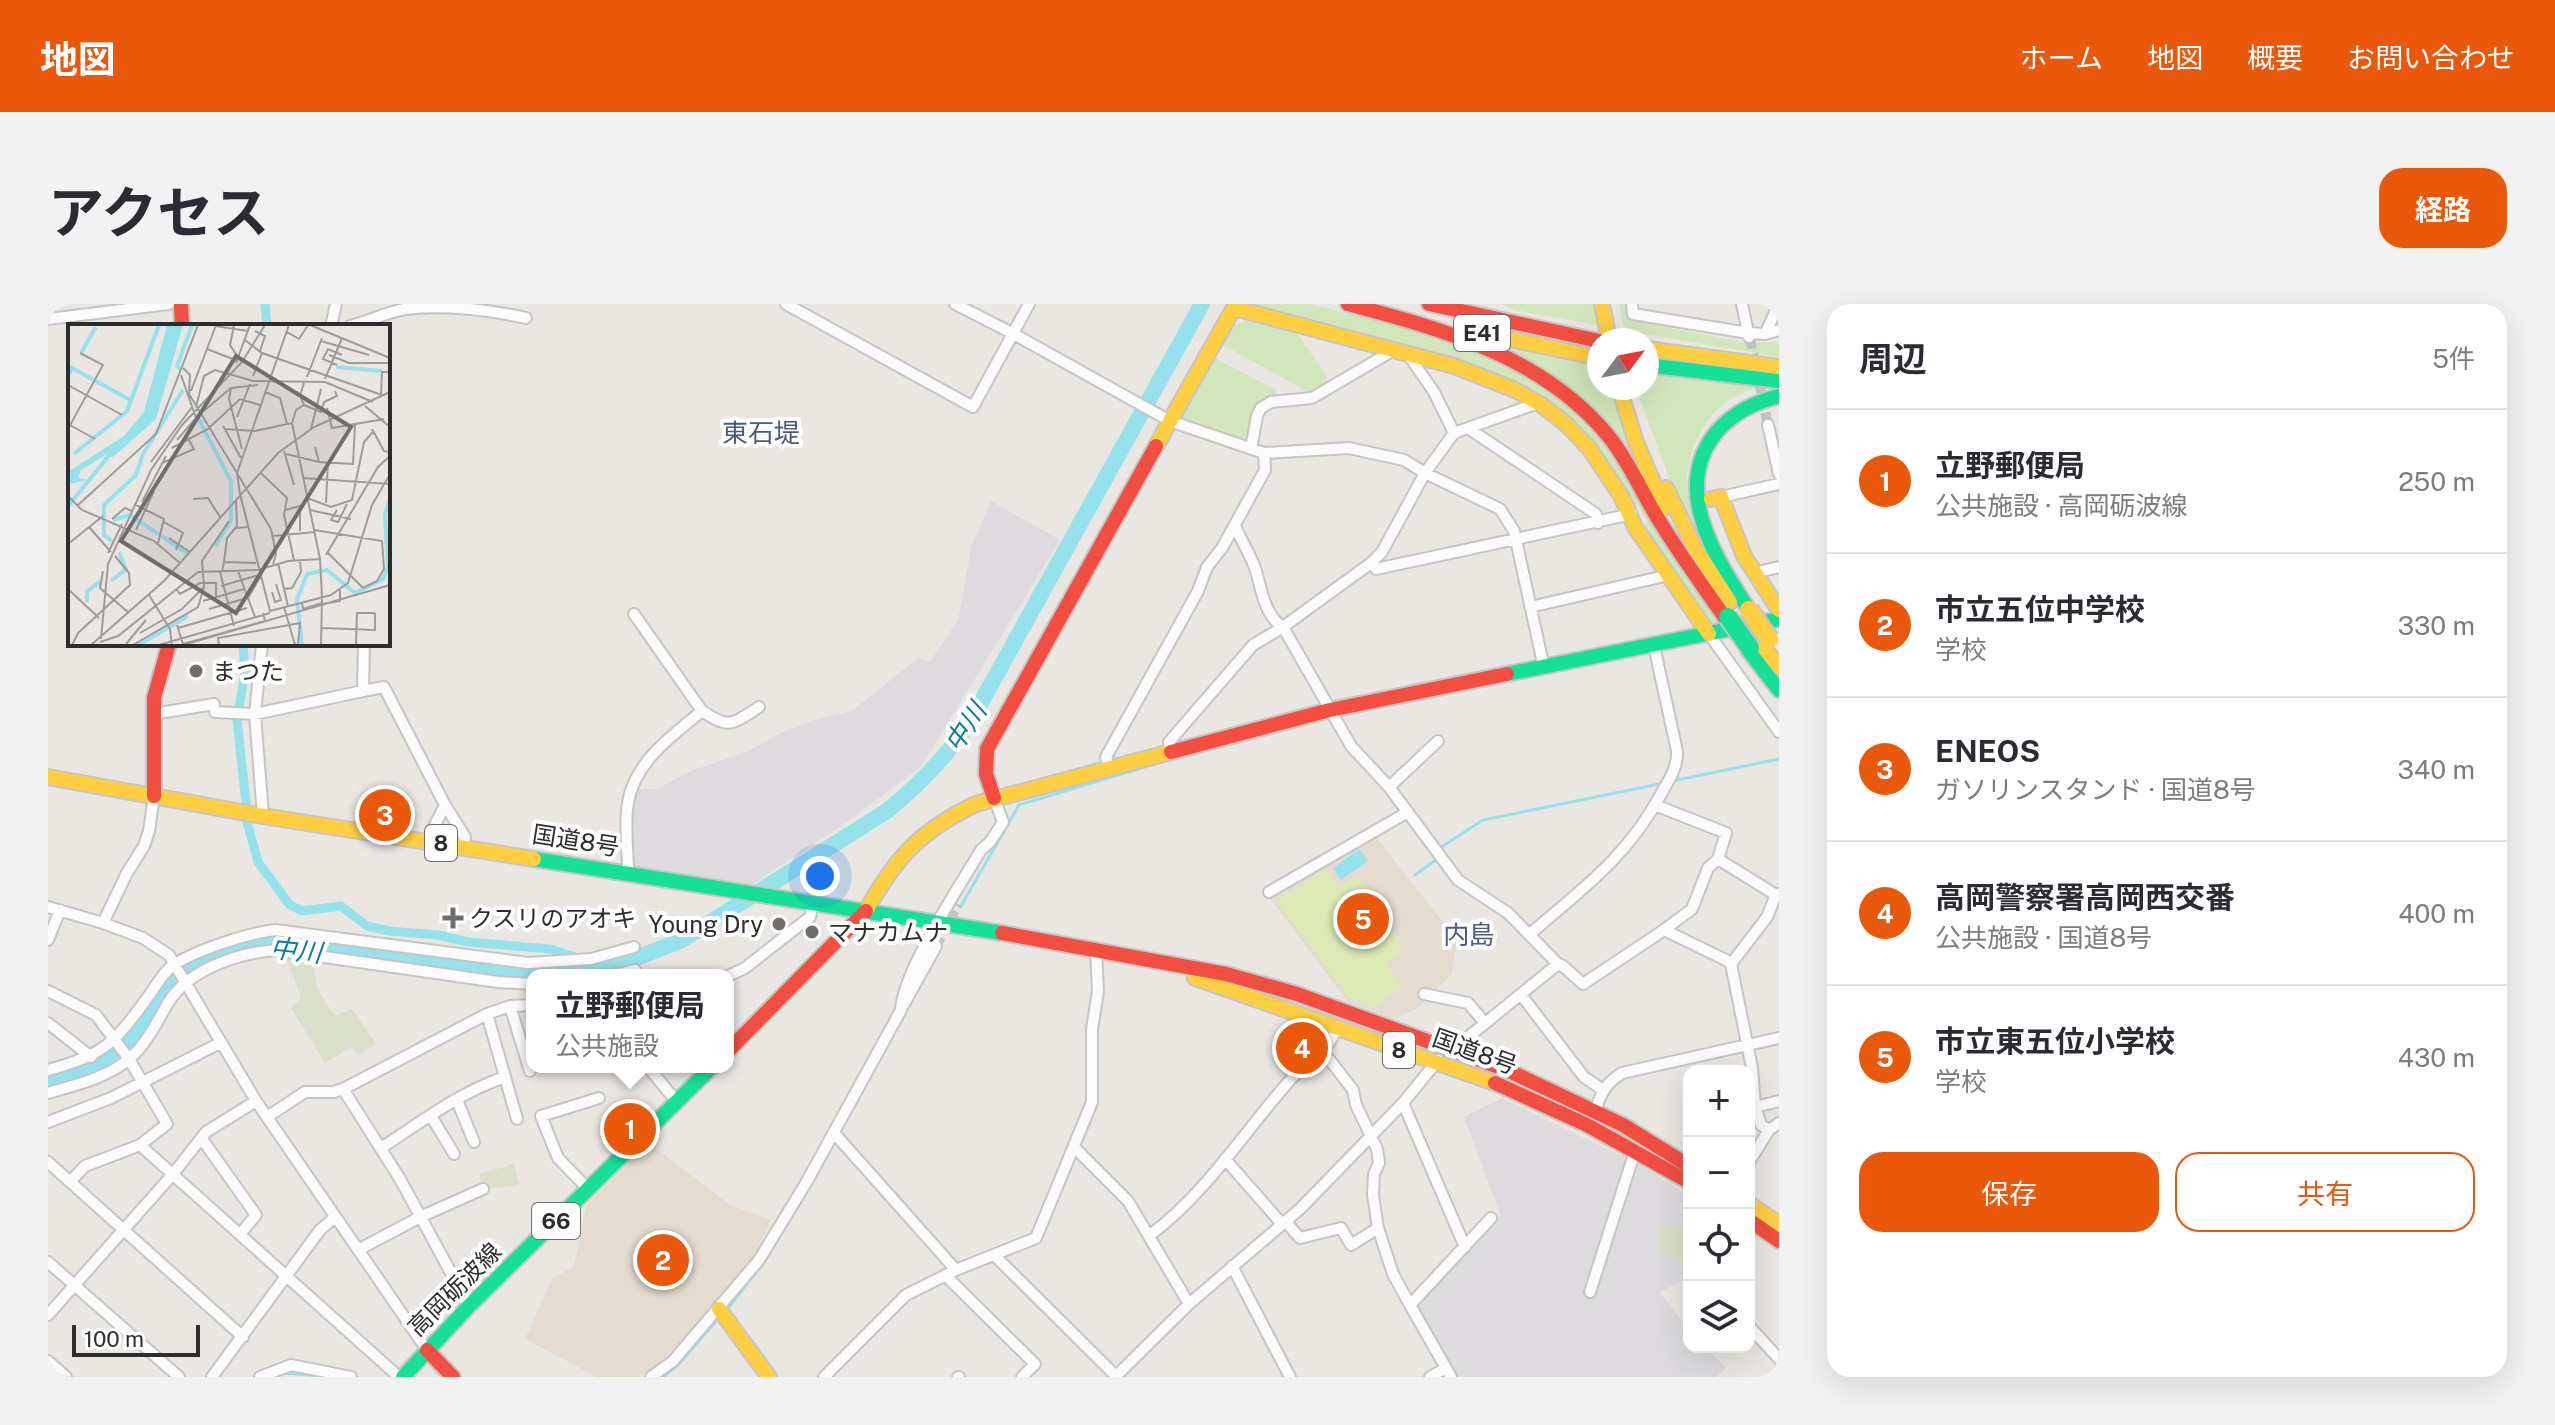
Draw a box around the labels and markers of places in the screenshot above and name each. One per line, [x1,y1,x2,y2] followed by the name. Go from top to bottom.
[212,657,284,685] place label: まつた
[187,662,205,680] marker: まつた
[359,785,411,845] pin: 3
[1337,889,1389,949] pin: 5
[469,904,636,932] place label: クスリのアオキ
[444,909,462,927] marker: クスリのアオキ
[649,910,763,938] place label: Young Dry
[770,915,788,933] marker: Young Dry
[828,918,948,946] place label: マナカムナ
[803,923,821,941] marker: マナカムナ
[1276,1018,1328,1078] pin: 4
[604,1099,656,1159] pin: 1
[637,1230,689,1290] pin: 2

